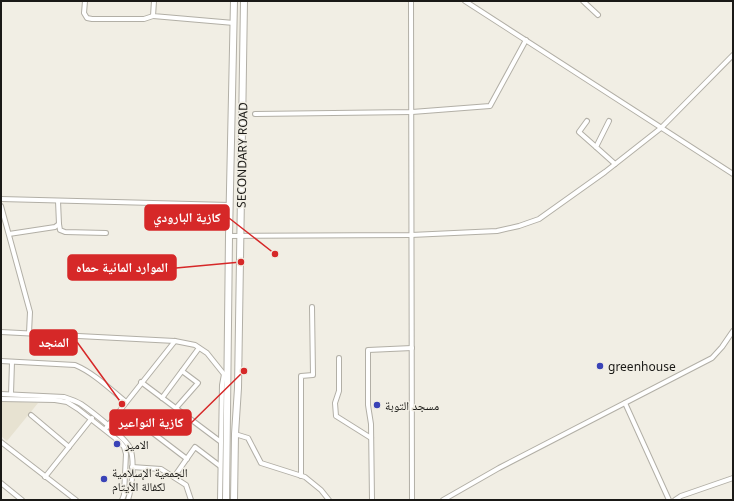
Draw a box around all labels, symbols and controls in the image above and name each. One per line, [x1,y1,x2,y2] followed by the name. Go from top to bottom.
[233,102,251,208] street label: SECONDARY ROAD
[145,205,229,230] callout: كازية البارودي
[153,208,221,228] text: كازية البارودي
[68,255,176,280] callout: الموارد المائية حماه
[76,258,168,276] text: الموارد المائية حماه
[30,330,77,355] callout: المنجد
[39,333,69,351] text: المنجد
[608,358,676,375] place label: greenhouse
[595,361,605,371] marker: greenhouse
[385,397,439,414] place label: مسجد التوبة
[372,400,382,410] marker: مسجد التوبة
[110,410,191,435] callout: كازية النواعير
[117,413,184,431] text: كازية النواعير
[124,436,149,453] place label: الامير
[112,439,122,449] marker: الامير
[112,464,188,495] place label: الجمعية الإسلامية لكفالة الأيتام
[99,474,109,484] marker: الجمعية الإسلامية لكفالة الأيتام

